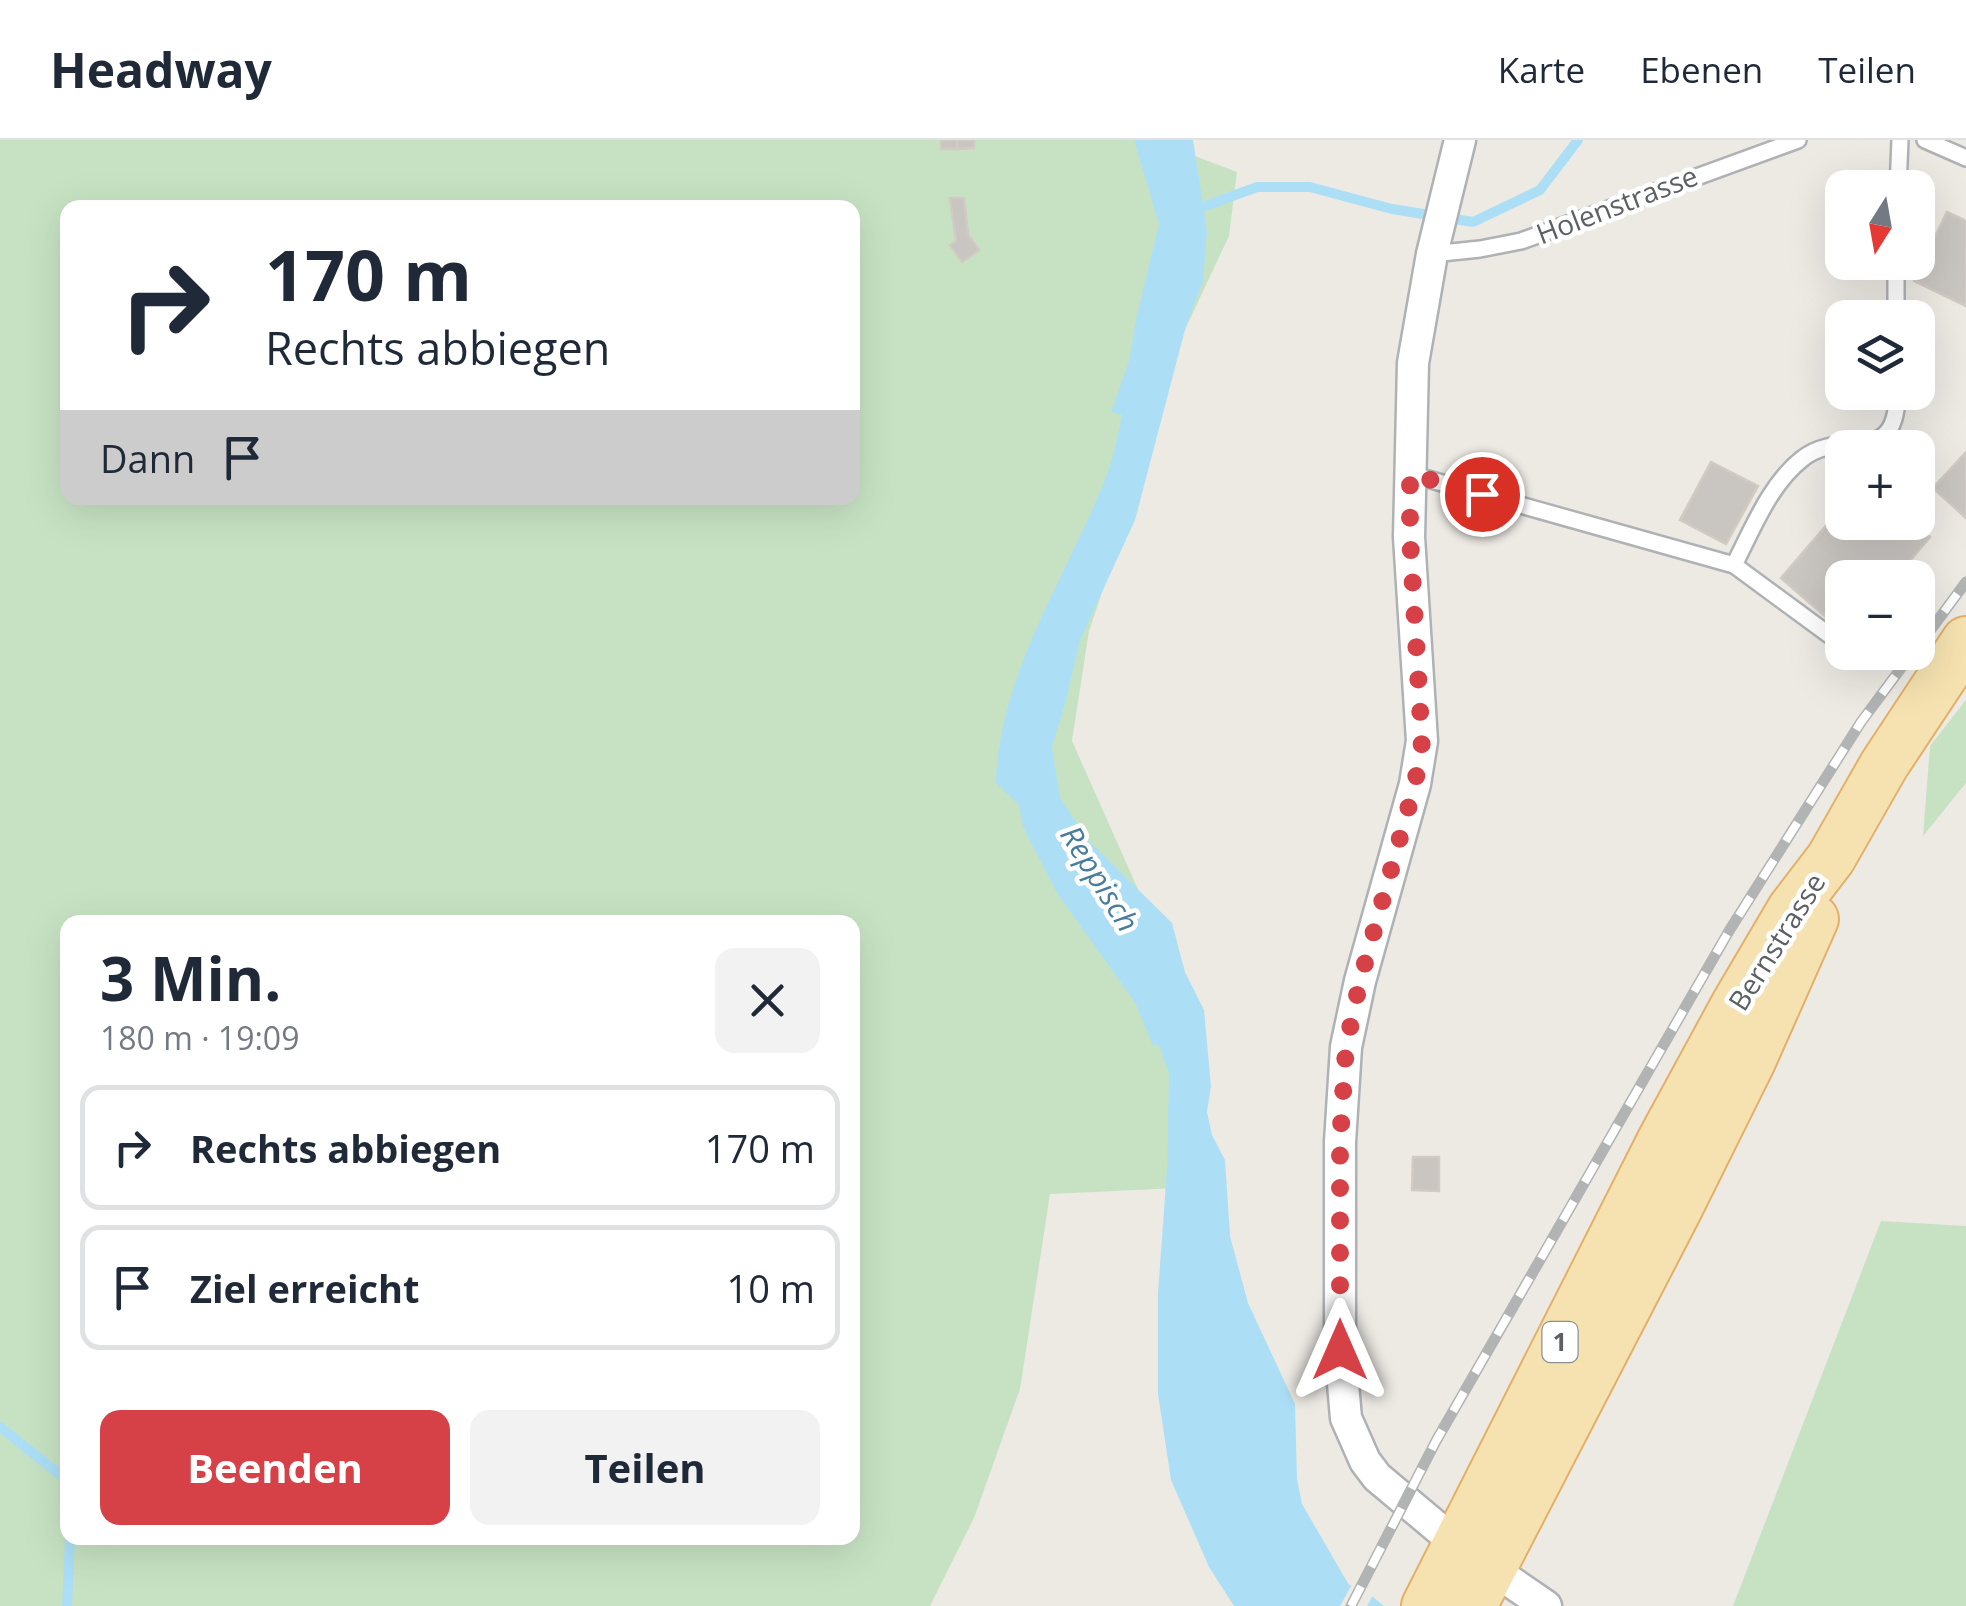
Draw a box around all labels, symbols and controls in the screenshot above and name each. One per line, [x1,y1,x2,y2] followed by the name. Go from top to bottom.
[50,37,272,102] text: Headway
[1498,46,1585,93] text: Karte
[1640,46,1763,93] text: Ebenen
[1818,46,1916,93] text: Teilen
[1530,156,1703,252] street label: Holenstrasse
[1825,170,1935,280] north arrow
[1825,170,1935,670] map controls
[265,226,472,322] text: 170 m
[100,240,230,370] icon: right
[1825,300,1935,410] button: layers
[265,317,610,378] text: Rechts abbiegen
[215,430,270,485] icon: arrive
[1825,430,1935,540] button: +
[100,432,195,484] text: Dann
[1440,452,1525,537] pin
[1455,467,1510,522] icon: arrive
[1825,560,1935,670] button: −
[1052,817,1149,939] water label: Reppisch
[1719,866,1833,1017] street label: Bernstrasse
[100,937,281,1019] text: 3 Min.
[715,948,820,1053] button: close
[100,1016,299,1059] text: 180 m · 19:09
[105,1120,160,1175] icon: right
[190,1122,501,1174] text: Rechts abbiegen
[705,1122,815,1174] text: 170 m
[105,1260,160,1315] icon: arrive
[190,1262,420,1314] text: Ziel erreicht
[726,1262,815,1314] text: 10 m
[1288,1298,1392,1402] position arrow
[1542,1322,1578,1362] road number: 1
[100,1410,450,1525] button: Beenden
[470,1410,820,1525] button: Teilen

